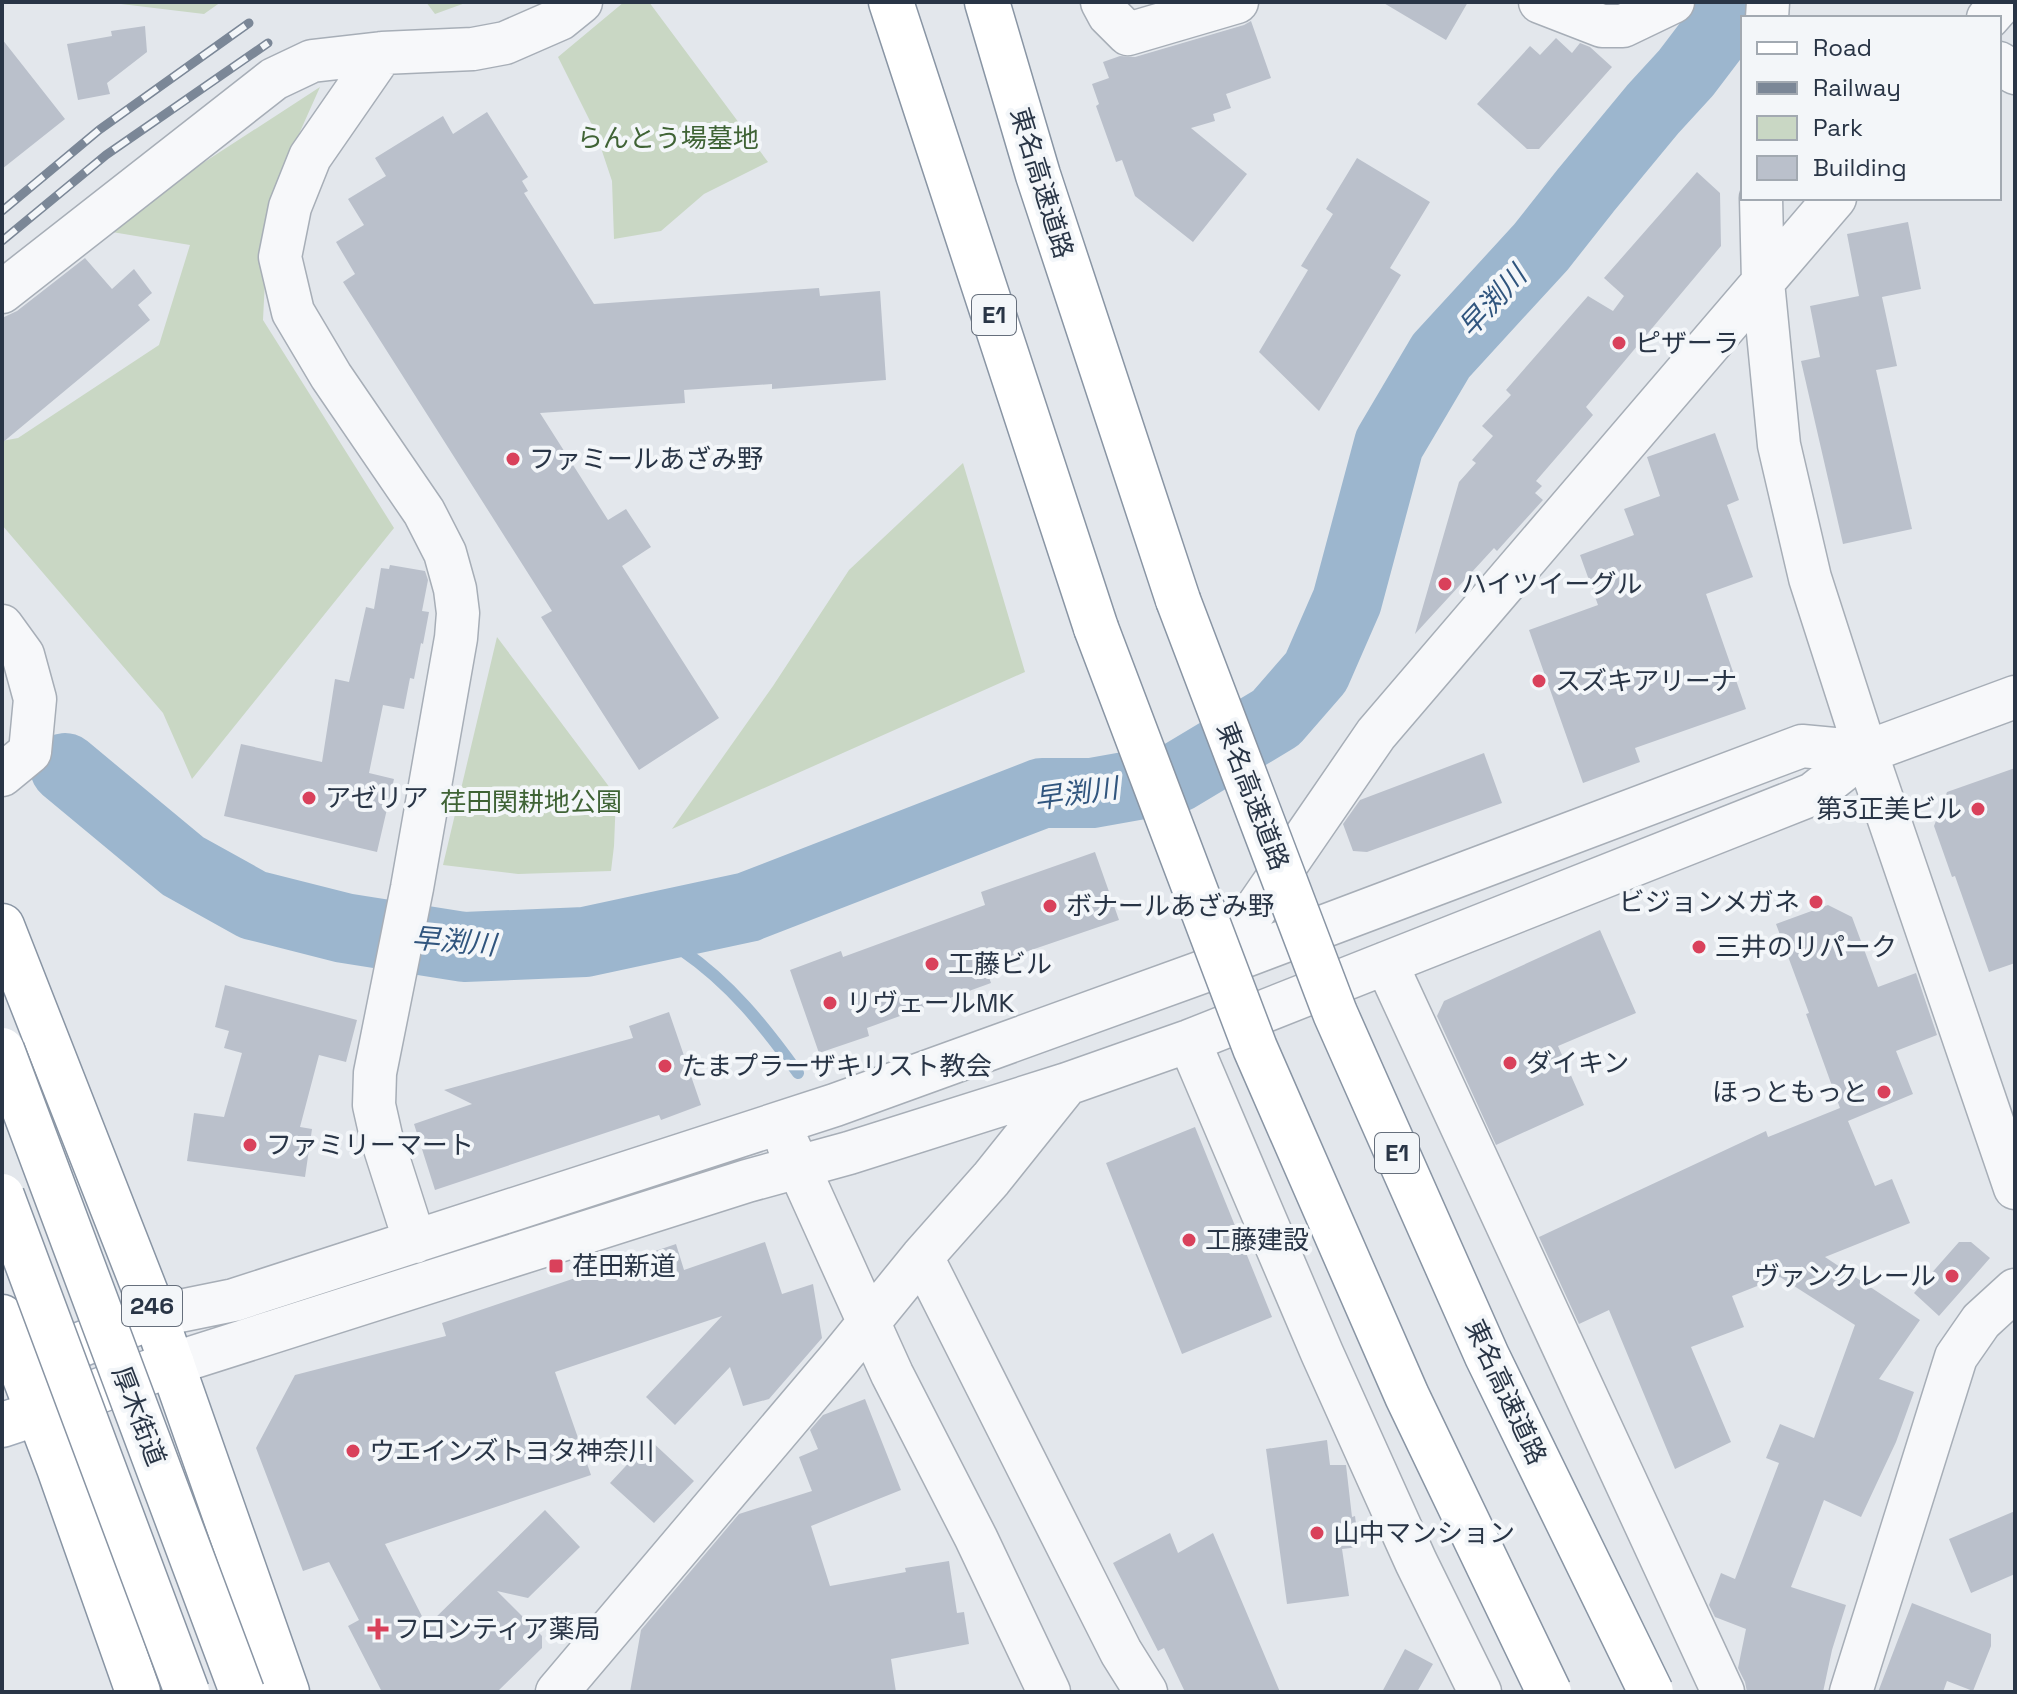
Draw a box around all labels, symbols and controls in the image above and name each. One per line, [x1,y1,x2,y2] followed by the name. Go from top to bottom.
[1741,16,2001,200] legend
[1813,32,1872,63] text: Road
[1813,72,1901,103] text: Railway
[1003,103,1081,263] street label: 東名高速道路
[1813,112,1863,143] text: Park
[577,121,759,155] park label: らんとう場墓地
[1813,152,1907,183] text: Building
[1450,256,1536,344] water label: 早渕川
[972,295,1016,335] road number: E1
[1635,326,1739,360] place label: ピザーラ
[1610,334,1628,352] marker: ピザーラ
[529,442,763,476] place label: ファミールあざみ野
[504,450,522,468] marker: ファミールあざみ野
[1461,567,1642,601] place label: ハイツイーグル
[1436,575,1454,593] marker: ハイツイーグル
[1555,664,1737,698] place label: スズキアリーナ
[1530,672,1548,690] marker: スズキアリーナ
[1209,717,1297,875] street label: 東名高速道路
[1032,769,1123,817] water label: 早渕川
[325,781,428,815] place label: アゼリア
[440,785,622,819] park label: 荏田関耕地公園
[300,789,318,807] marker: アゼリア
[1816,792,1962,826] place label: 第3正美ビル
[1969,800,1987,818] marker: 第3正美ビル
[1619,885,1800,919] place label: ビジョンメガネ
[1066,889,1274,923] place label: ボナールあざみ野
[1807,893,1825,911] marker: ビジョンメガネ
[1041,897,1059,915] marker: ボナールあざみ野
[411,919,500,963] water label: 早渕川
[1715,930,1897,964] place label: 三井のリパーク
[1690,938,1708,956] marker: 三井のリパーク
[948,947,1052,981] place label: 工藤ビル
[923,955,941,973] marker: 工藤ビル
[846,986,1014,1020] place label: リヴェールMK
[821,994,839,1012] marker: リヴェールMK
[1526,1046,1629,1080] place label: ダイキン
[681,1049,992,1083] place label: たまプラーザキリスト教会
[1501,1054,1519,1072] marker: ダイキン
[656,1057,674,1075] marker: たまプラーザキリスト教会
[1712,1075,1868,1109] place label: ほっともっと
[1875,1083,1893,1101] marker: ほっともっと
[266,1128,474,1162] place label: ファミリーマート
[1375,1133,1419,1173] road number: E1
[241,1136,259,1154] marker: ファミリーマート
[1205,1223,1309,1257] place label: 工藤建設
[1180,1231,1198,1249] marker: 工藤建設
[572,1249,676,1283] place label: 荏田新道
[547,1257,565,1275] marker: 荏田新道
[1754,1259,1936,1293] place label: ヴァンクレール
[1943,1267,1961,1285] marker: ヴァンクレール
[122,1286,182,1326] road number: 246
[1458,1314,1554,1470] street label: 東名高速道路
[104,1361,174,1471] street label: 厚木街道
[369,1434,654,1468] place label: ウエインズトヨタ神奈川
[344,1442,362,1460] marker: ウエインズトヨタ神奈川
[1333,1516,1515,1550] place label: 山中マンション
[1308,1524,1326,1542] marker: 山中マンション
[394,1612,600,1646] place label: フロンティア薬局
[369,1620,387,1638] marker: フロンティア薬局

